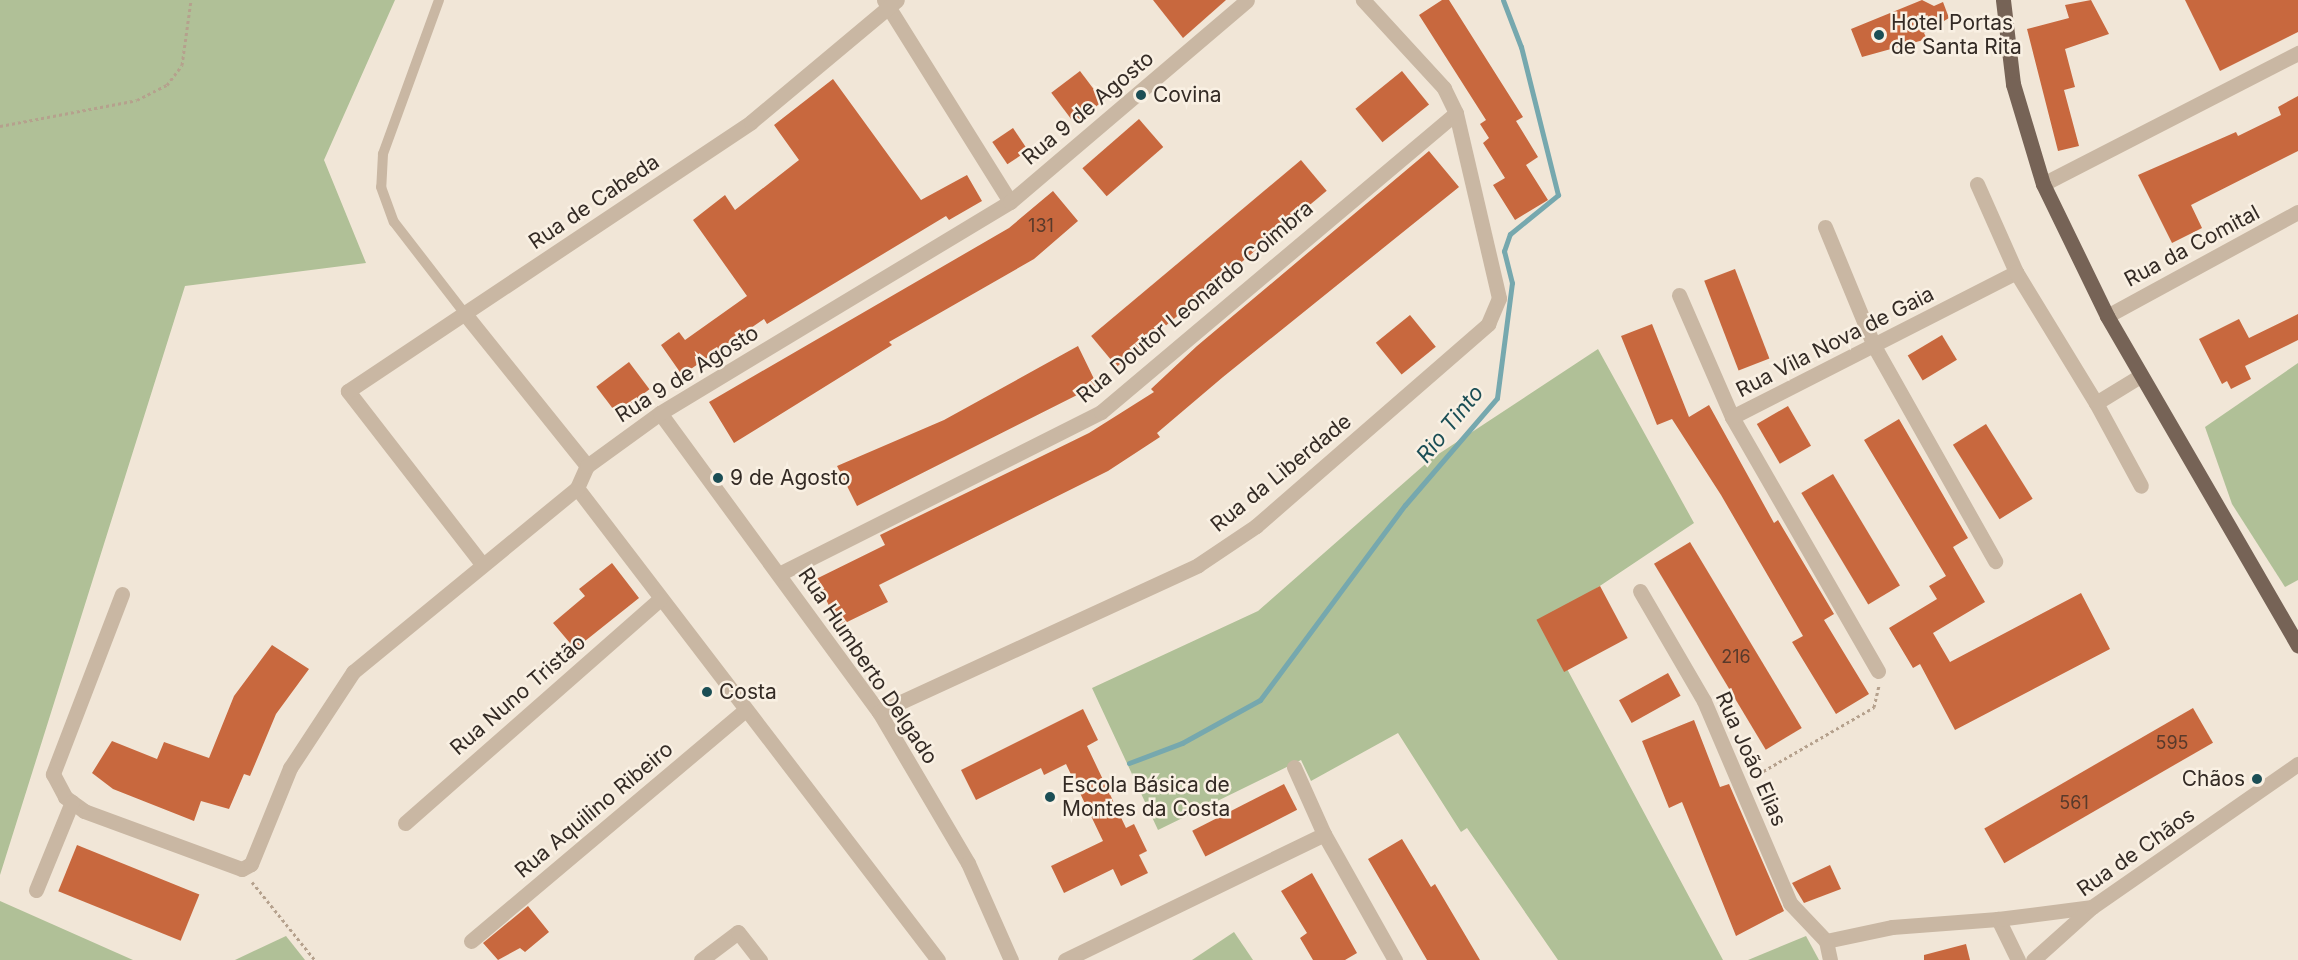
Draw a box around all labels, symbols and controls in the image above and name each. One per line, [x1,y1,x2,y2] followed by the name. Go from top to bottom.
[1891,10,2022,60] place label: Hotel Portas de Santa Rita
[1872,28,1886,42] marker: Hotel Portas de Santa Rita
[1017,46,1159,170] street label: Rua 9 de Agosto
[1153,82,1222,108] place label: Covina
[1134,88,1148,102] marker: Covina
[524,149,664,255] street label: Rua de Cabeda
[1072,196,1318,408] street label: Rua Doutor Leonardo Coimbra
[2120,200,2264,292] street label: Rua da Comital
[1028,215,1054,237] house number: 131
[1732,281,1938,403] street label: Rua Vila Nova de Gaia
[611,320,763,428] street label: Rua 9 de Agosto
[1411,380,1489,468] water label: Rio Tinto
[1206,409,1356,537] street label: Rua da Liberdade
[730,465,850,491] place label: 9 de Agosto
[711,471,725,485] marker: 9 de Agosto
[793,563,943,769] street label: Rua Humberto Delgado
[445,629,591,761] street label: Rua Nuno Tristão
[1721,646,1751,668] house number: 216
[719,679,777,705] place label: Costa
[700,685,714,699] marker: Costa
[1710,688,1792,830] street label: Rua João Elias
[2155,732,2189,754] house number: 595
[510,737,678,883] street label: Rua Aquilino Ribeiro
[2182,766,2245,792] place label: Chãos
[1062,772,1230,822] place label: Escola Básica de Montes da Costa
[2250,772,2264,786] marker: Chãos
[1043,790,1057,804] marker: Escola Básica de Montes da Costa
[2059,792,2089,814] house number: 561
[2072,802,2200,902] street label: Rua de Chãos

